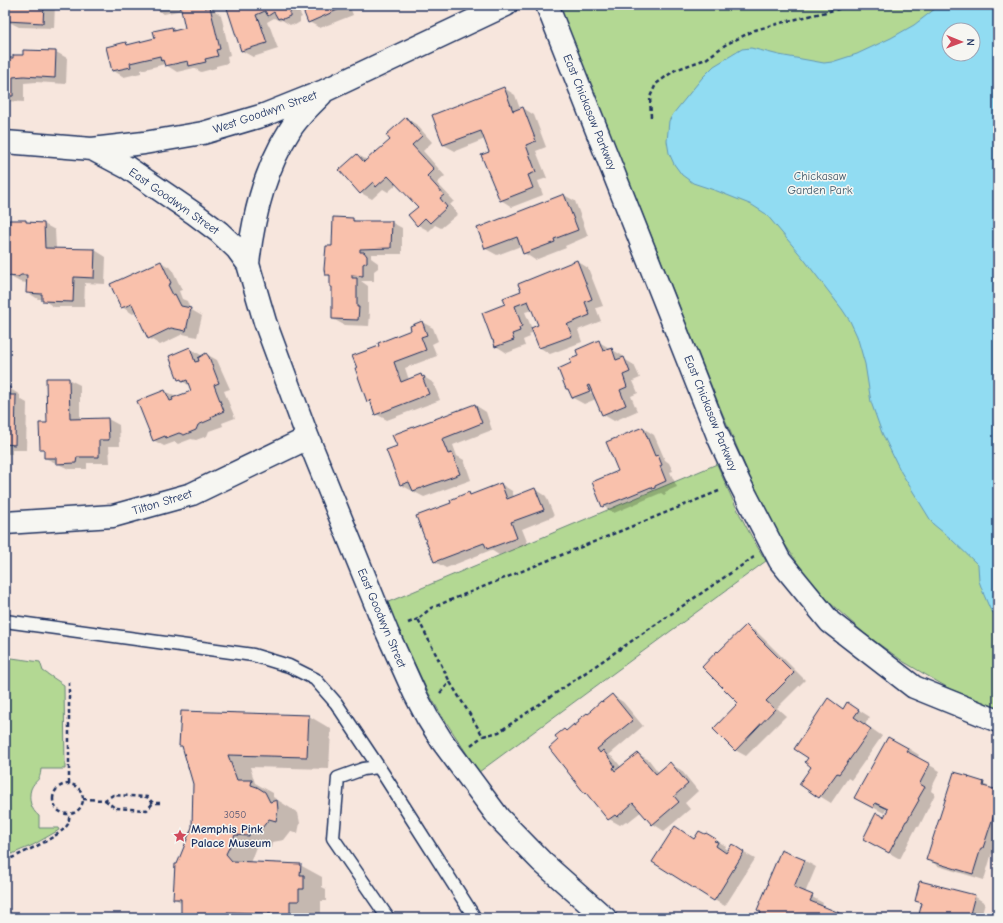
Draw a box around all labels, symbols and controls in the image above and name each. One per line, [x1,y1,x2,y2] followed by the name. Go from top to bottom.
[941,22,981,62] north arrow
[964,38,977,46] text: N
[560,52,620,173] street label: East Chickasaw Parkway
[211,87,319,136] street label: West Goodwyn Street
[126,165,222,238] street label: East Goodwyn Street
[787,169,853,197] park label: Chickasaw Garden Park
[681,353,741,474] street label: East Chickasaw Parkway
[130,486,194,518] street label: Tilton Street
[355,566,410,670] street label: East Goodwyn Street
[224,809,246,821] house number: 3050
[191,822,271,850] place label: Memphis Pink Palace Museum
[172,828,188,844] place icon: Memphis Pink Palace Museum

